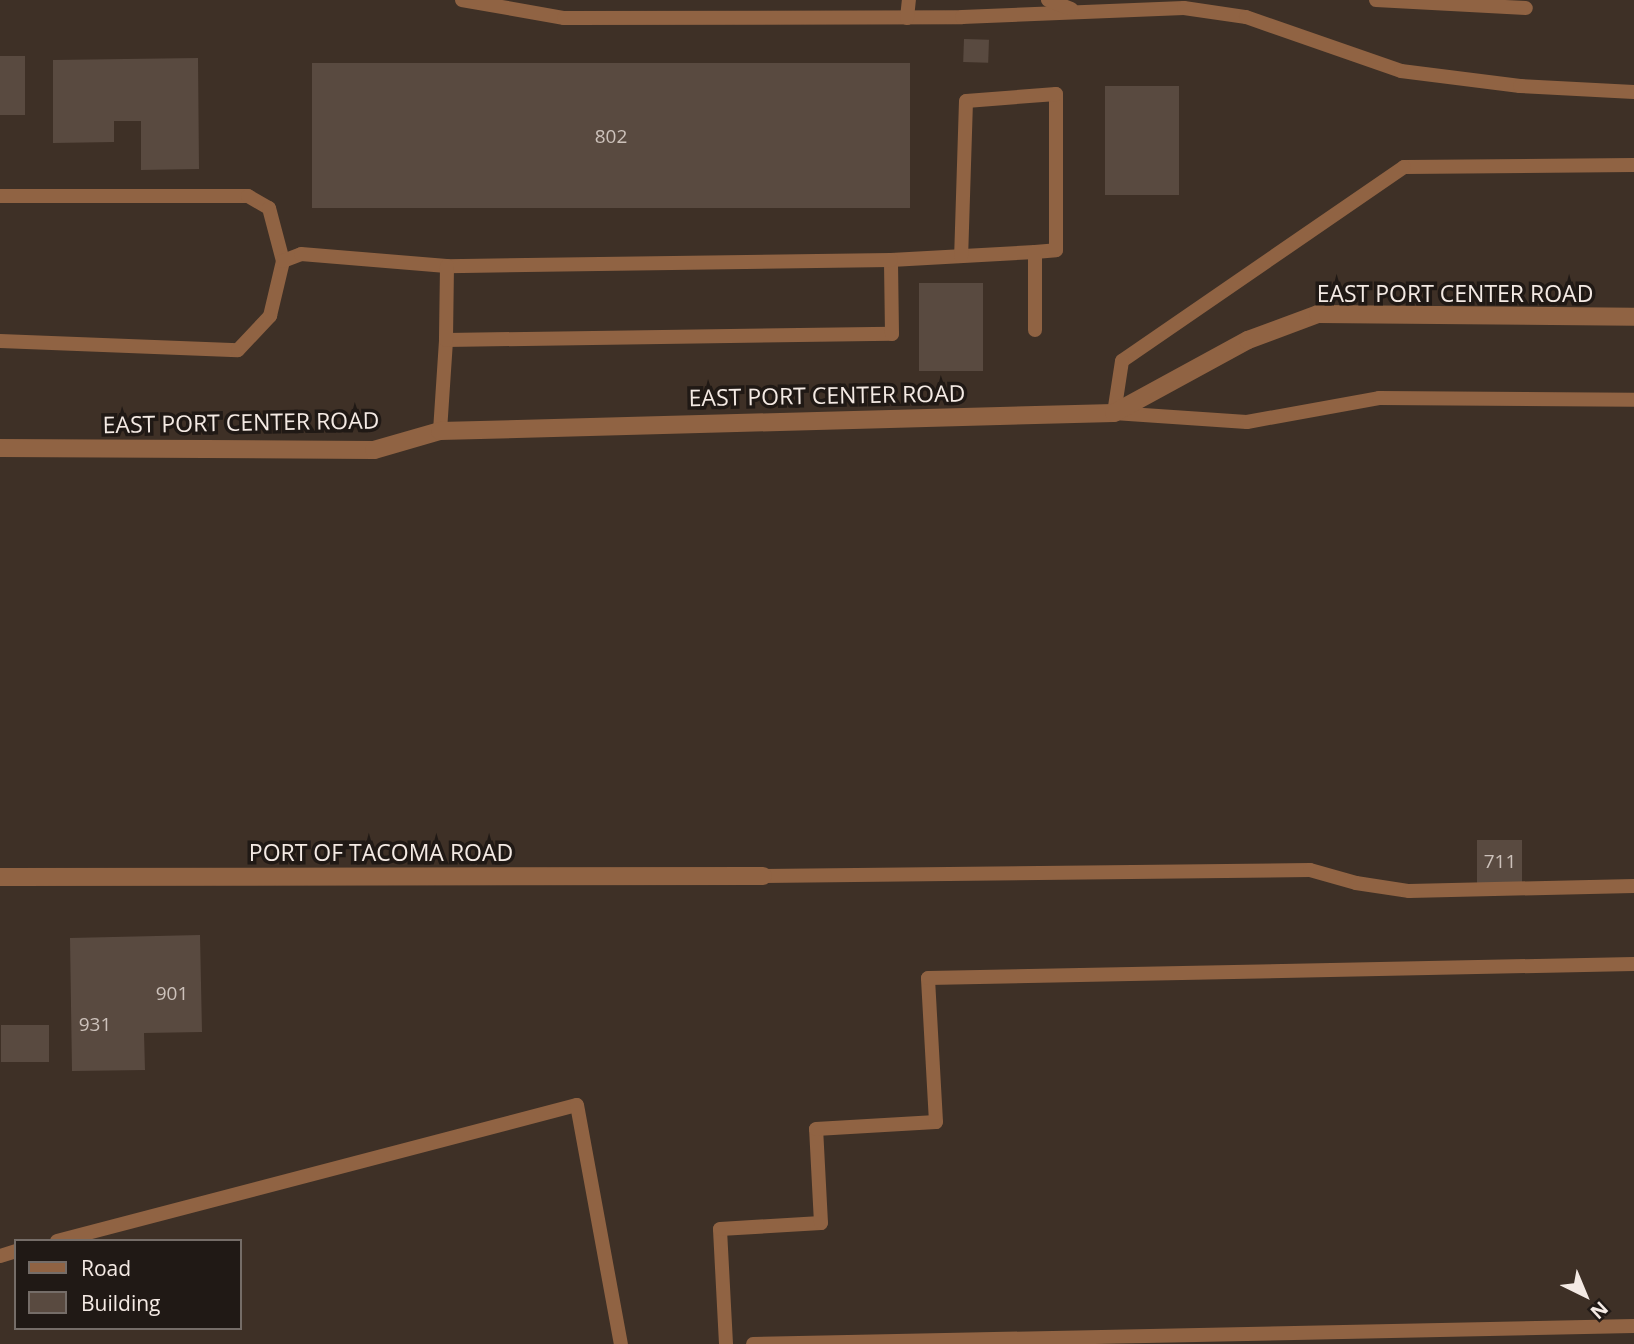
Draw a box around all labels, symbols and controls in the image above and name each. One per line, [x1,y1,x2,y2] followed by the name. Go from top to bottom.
[595,126,627,148] house number: 802
[1317,279,1593,307] street label: EAST PORT CENTER ROAD
[688,379,966,411] street label: EAST PORT CENTER ROAD
[102,406,380,438] street label: EAST PORT CENTER ROAD
[249,838,513,866] street label: PORT OF TACOMA ROAD
[1484,851,1516,873] house number: 711
[156,983,188,1005] house number: 901
[79,1014,111,1036] house number: 931
[14,1239,242,1330] legend
[81,1254,131,1282] text: Road
[1550,1260,1620,1330] north arrow
[81,1289,160,1317] text: Building
[1585,1296,1614,1325] text: N

